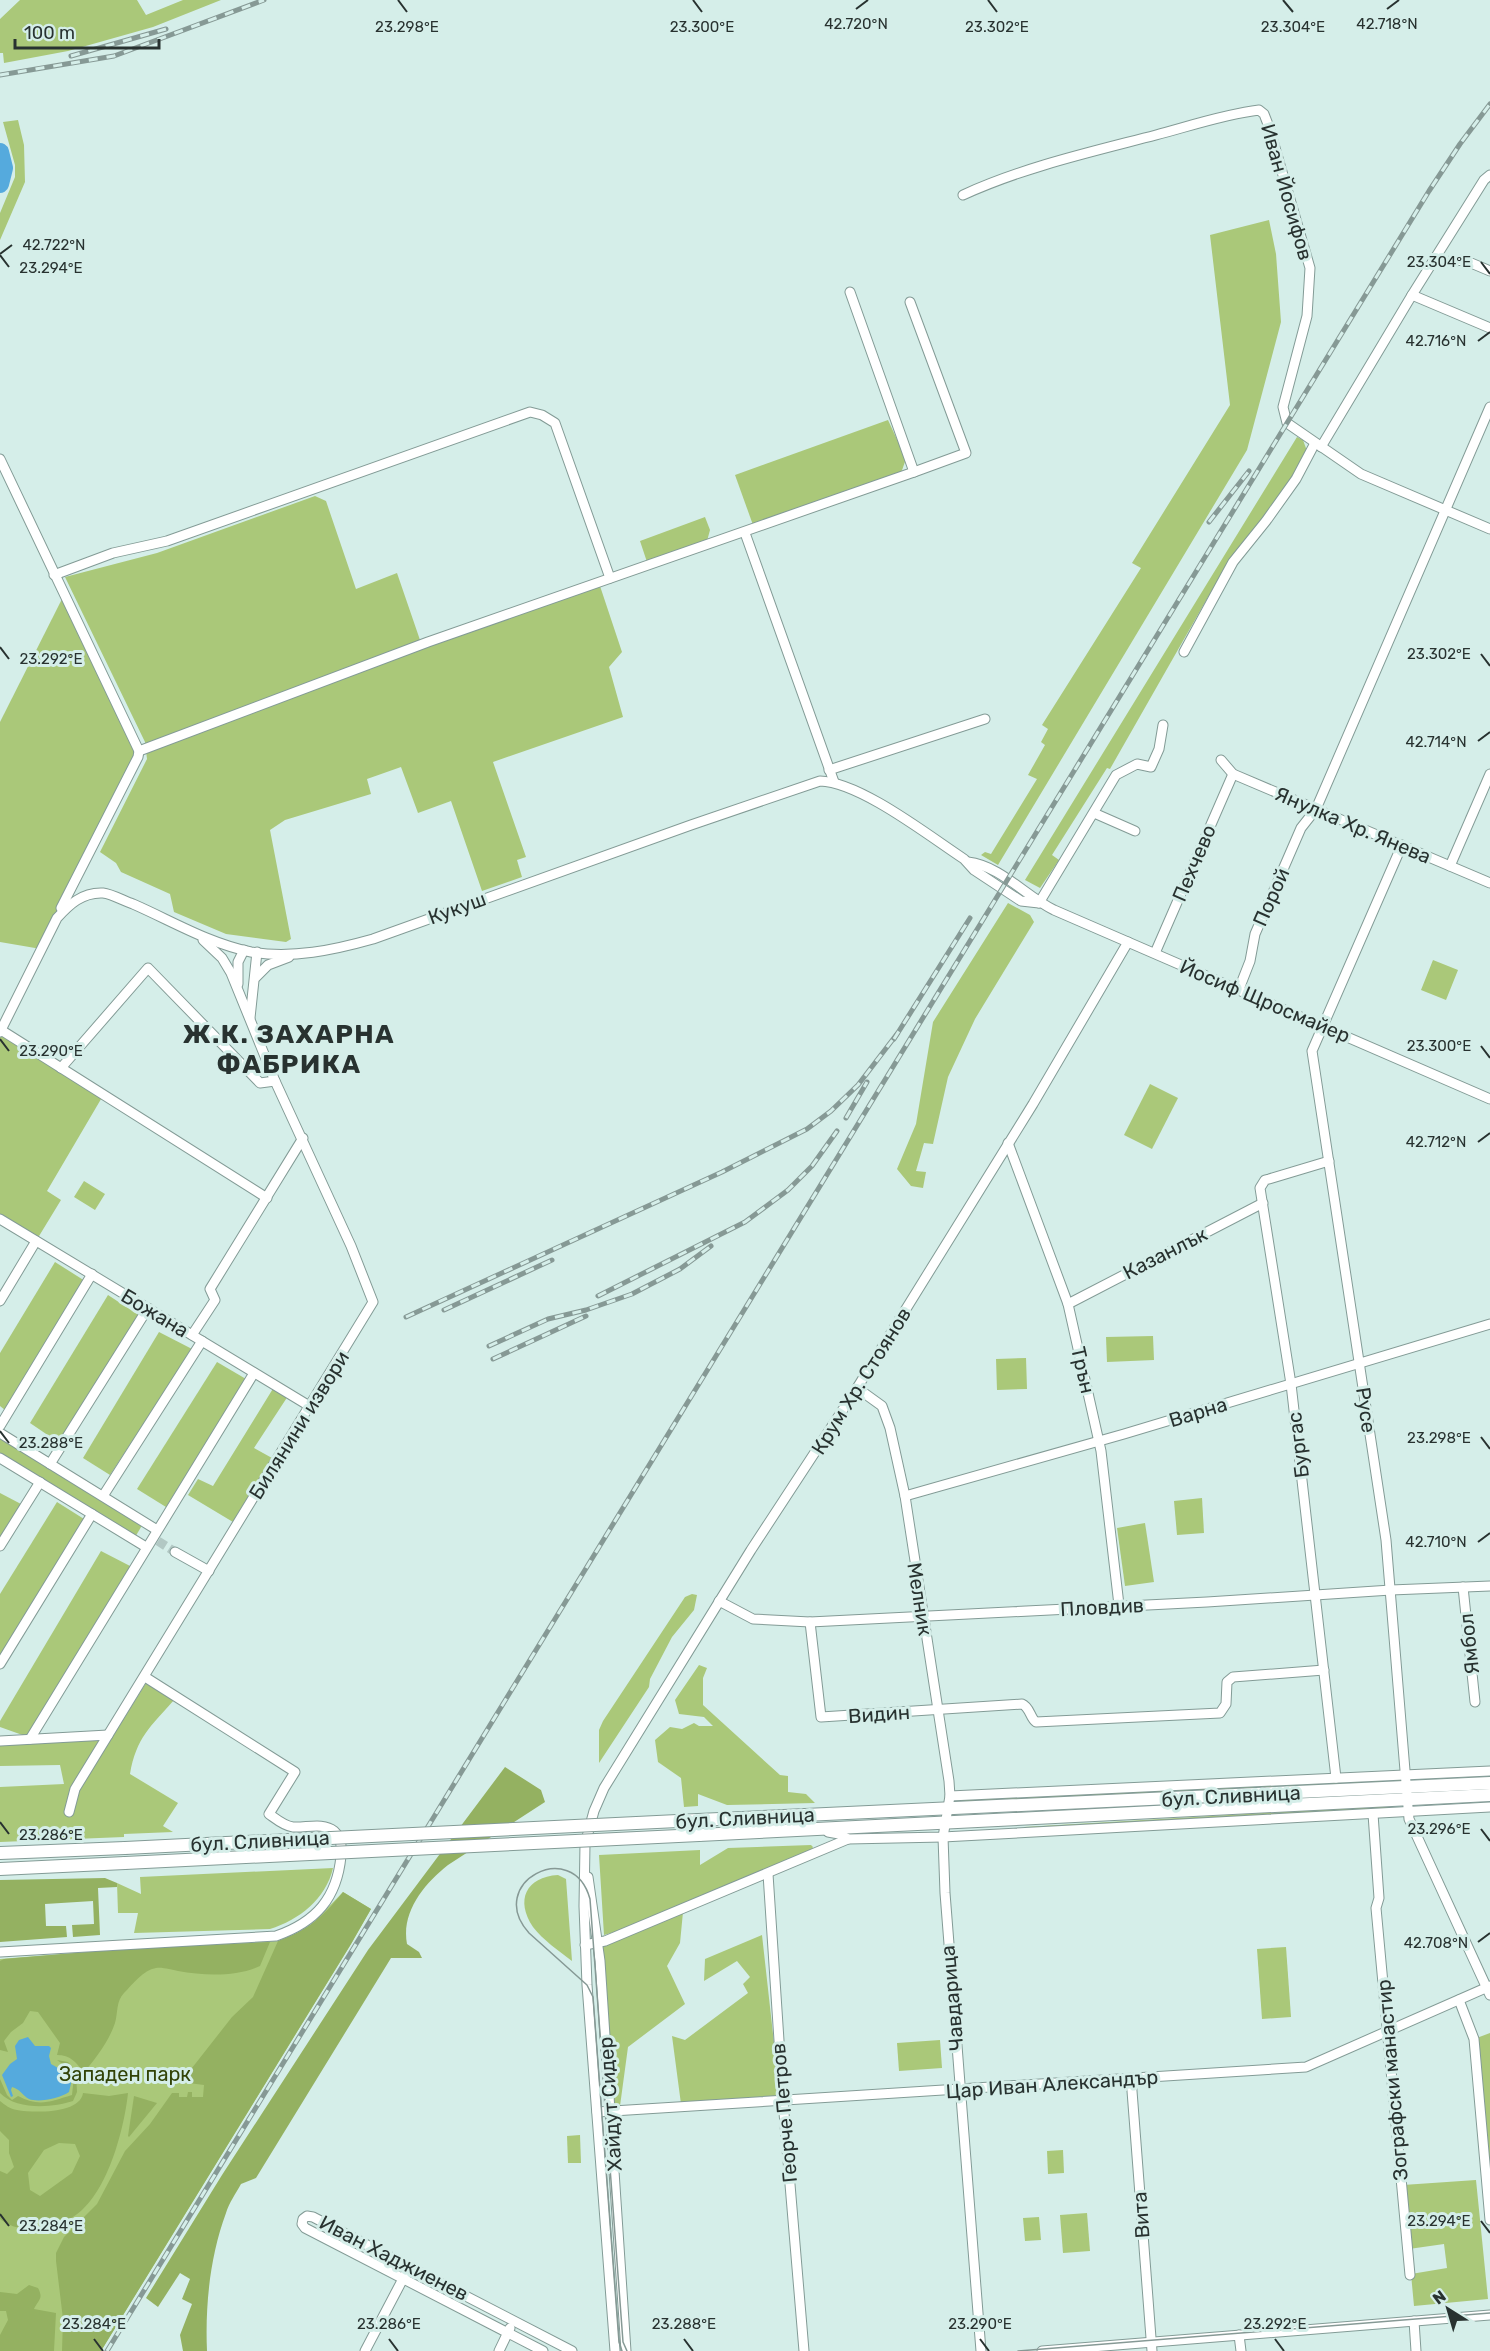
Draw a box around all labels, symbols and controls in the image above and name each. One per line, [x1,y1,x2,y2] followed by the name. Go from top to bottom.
[15,12,159,50] scale bar
[824,15,888,33] text: 42.720°N
[1356,15,1418,33] text: 42.718°N
[375,18,439,36] text: 23.298°E
[670,18,734,36] text: 23.300°E
[965,18,1029,36] text: 23.302°E
[1261,18,1325,36] text: 23.304°E
[24,22,75,44] text: 100 m
[1256,121,1318,263] street label: Иван Йосифов
[23,236,86,254] text: 42.722°N
[1407,253,1471,271] text: 23.304°E
[19,259,83,277] text: 23.294°E
[1406,332,1466,350] text: 42.716°N
[1407,645,1471,663] text: 23.302°E
[19,650,83,668] text: 23.292°E
[1405,733,1467,751] text: 42.714°N
[1271,781,1435,869] street label: Янулка Хр. Янева
[1167,821,1221,905] street label: Пехчево
[1248,864,1294,930] street label: Порой
[425,886,489,930] street label: Кукуш
[1176,954,1354,1048] street label: Йосиф Щросмайер
[183,1019,395,1080] district label: Ж.К. ЗАХАРНА ФАБРИКА
[1407,1037,1471,1055] text: 23.300°E
[19,1042,83,1060] text: 23.290°E
[1406,1133,1466,1151] text: 42.712°N
[1119,1222,1211,1284] street label: Казанлък
[117,1284,193,1342] street label: Божана
[806,1303,916,1459] street label: Крум Хр. Стоянов
[1066,1344,1100,1396] street label: Трън
[244,1346,354,1504] street label: Билянини извори
[1351,1386,1381,1434] street label: Русе
[1166,1392,1230,1432] street label: Варна
[1282,1411,1314,1479] street label: Бургас
[1407,1429,1471,1447] text: 23.298°E
[19,1434,83,1452] text: 23.288°E
[1405,1533,1467,1551] text: 42.710°N
[902,1561,938,1638] street label: Мелник
[1059,1593,1145,1621] street label: Пловдив
[1454,1612,1484,1676] street label: Ямбол
[847,1700,911,1728] street label: Видин
[1161,1780,1301,1812] street label: бул. Сливница
[675,1802,815,1834] street label: бул. Сливница
[1407,1820,1471,1838] text: 23.296°E
[190,1825,330,1857] street label: бул. Сливница
[19,1826,83,1844] text: 23.286°E
[1404,1934,1468,1952] text: 42.708°N
[935,1944,969,2052] street label: Чавдарица
[1371,1978,1413,2182] street label: Зографски манастир
[593,2036,627,2172] street label: Хайдут Сидер
[766,2042,802,2184] street label: Георче Петров
[59,2062,191,2086] park label: Западен парк
[945,2065,1159,2103] street label: Цар Иван Александър
[1127,2191,1155,2239] street label: Вита
[316,2210,472,2306] street label: Иван Хаджиенев
[1407,2212,1471,2230] text: 23.294°E
[19,2217,83,2235] text: 23.284°E
[1418,2279,1478,2339] north arrow
[1429,2286,1450,2308] text: N
[62,2315,126,2333] text: 23.284°E
[357,2315,421,2333] text: 23.286°E
[652,2315,716,2333] text: 23.288°E
[948,2315,1012,2333] text: 23.290°E
[1243,2315,1307,2333] text: 23.292°E

